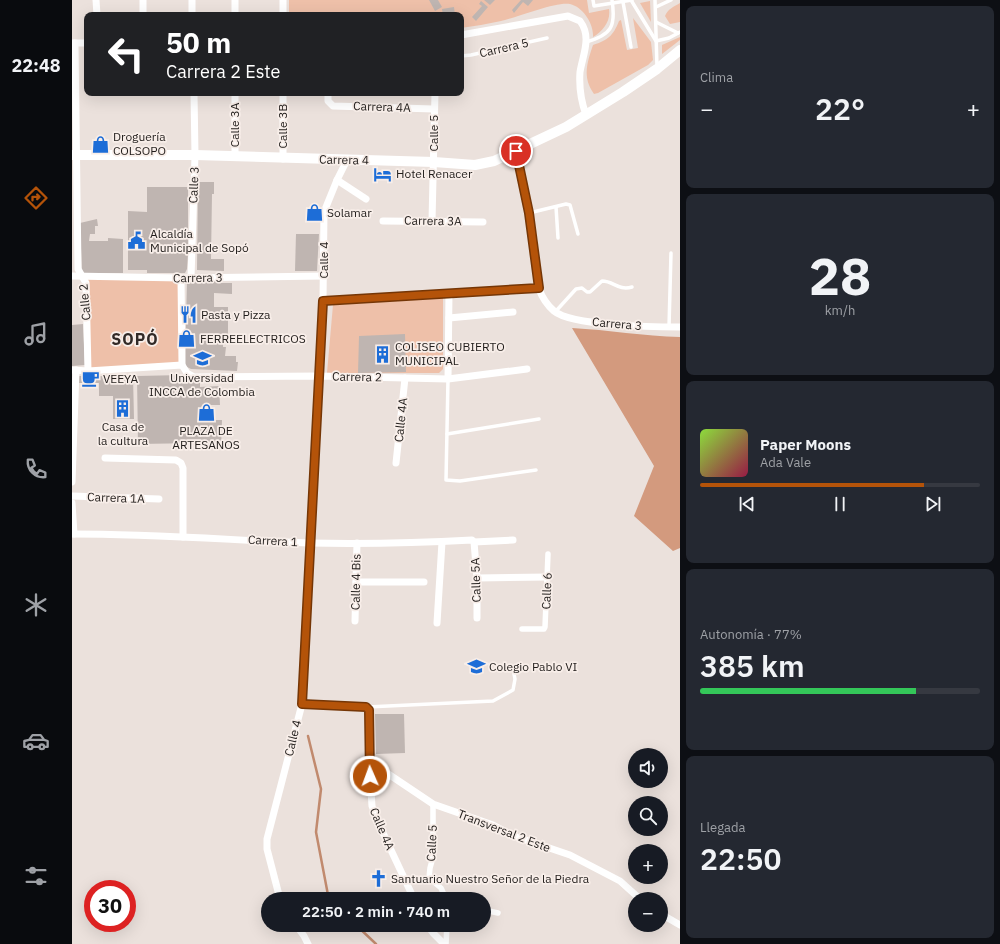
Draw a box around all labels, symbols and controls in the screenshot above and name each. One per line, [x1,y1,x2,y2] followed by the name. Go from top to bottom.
[166,24,231,61] text: 50 m
[100,28,152,80] icon: left
[478,35,530,60] street label: Carrera 5
[11,54,61,77] text: 22:48
[166,60,281,83] text: Carrera 2 Este
[700,69,733,86] text: Clima
[815,89,865,128] text: 22°
[700,94,713,123] text: −
[967,94,980,123] text: +
[353,98,411,115] street label: Carrera 4A
[227,102,242,147] street label: Calle 3A
[275,103,290,148] street label: Calle 3B
[426,115,441,151] street label: Calle 5
[113,129,166,158] place label: Droguería COLSOPO
[90,134,110,154] shop icon: Droguería COLSOPO
[499,134,533,168] pin
[505,140,527,162] icon: arrive
[319,152,369,167] street label: Carrera 4
[373,164,393,184] hotel icon: Hotel Renacer
[185,166,202,204] street label: Calle 3
[396,166,473,181] place label: Hotel Renacer
[22,184,50,212] icon: directions
[304,203,324,223] shop icon: Solamar
[327,205,372,220] place label: Solamar
[404,212,462,229] street label: Carrera 3A
[150,226,249,255] place label: Alcaldía Municipal de Sopó
[127,231,147,251] public building icon: Alcaldía Municipal de Sopó
[316,242,331,278] street label: Calle 4
[809,242,871,309] text: 28
[173,270,223,285] street label: Carrera 3
[75,283,94,321] street label: Calle 2
[825,302,855,319] text: km/h
[178,305,198,325] restaurant icon: Pasta y Pizza
[201,307,271,322] place label: Pasta y Pizza
[591,314,643,333] street label: Carrera 3
[22,320,50,348] icon: music
[111,328,159,349] district label: SOPÓ
[177,329,197,349] shop icon: FERREELECTRICOS
[200,331,306,346] place label: FERREELECTRICOS
[395,339,505,368] place label: COLISEO CUBIERTO MUNICIPAL
[372,344,392,364] building icon: COLISEO CUBIERTO MUNICIPAL
[192,349,212,369] school or university icon: Universidad INCCA de Colombia
[80,369,100,389] cafe icon: VEEYA
[332,369,382,384] street label: Carrera 2
[149,370,256,399] place label: Universidad INCCA de Colombia
[103,371,139,386] place label: VEEYA
[391,397,410,443] street label: Calle 4A
[113,398,133,418] building icon: Casa de la cultura
[196,402,216,422] shop icon: PLAZA DE ARTESANOS
[98,419,149,448] place label: Casa de la cultura
[172,423,240,452] place label: PLAZA DE ARTESANOS
[760,435,851,454] text: Paper Moons
[760,454,811,471] text: Ada Vale
[22,455,50,483] icon: phone
[87,489,145,506] street label: Carrera 1A
[736,493,758,515] icon: previous
[829,493,851,515] icon: pause
[922,493,944,515] icon: next
[248,532,298,549] street label: Carrera 1
[348,553,363,610] street label: Calle 4 Bis
[467,557,484,603] street label: Calle 5A
[538,572,555,610] street label: Calle 6
[22,591,50,619] icon: climate
[700,626,802,643] text: Autonomía · 77%
[700,646,805,685] text: 385 km
[466,657,486,677] school or university icon: Colegio Pablo VI
[489,659,578,674] place label: Colegio Pablo VI
[281,718,304,758] street label: Calle 4
[22,727,50,755] icon: car
[628,748,668,932] map controls
[628,748,668,788] button: sound
[349,755,391,797] position arrow
[628,796,668,836] button: search
[367,805,398,853] street label: Calle 4A
[456,806,553,855] street label: Transversal 2 Este
[700,819,745,836] text: Llegada
[423,824,440,862] street label: Calle 5
[700,839,782,878] text: 22:50
[628,844,668,884] button: +
[22,862,50,890] icon: filters
[368,869,388,889] church icon: Santuario Nuestro Señor de la Piedra
[391,871,590,886] place label: Santuario Nuestro Señor de la Piedra
[84,880,136,932] speed limit sign: 30
[628,892,668,932] button: −
[302,902,450,921] text: 22:50 · 2 min · 740 m

